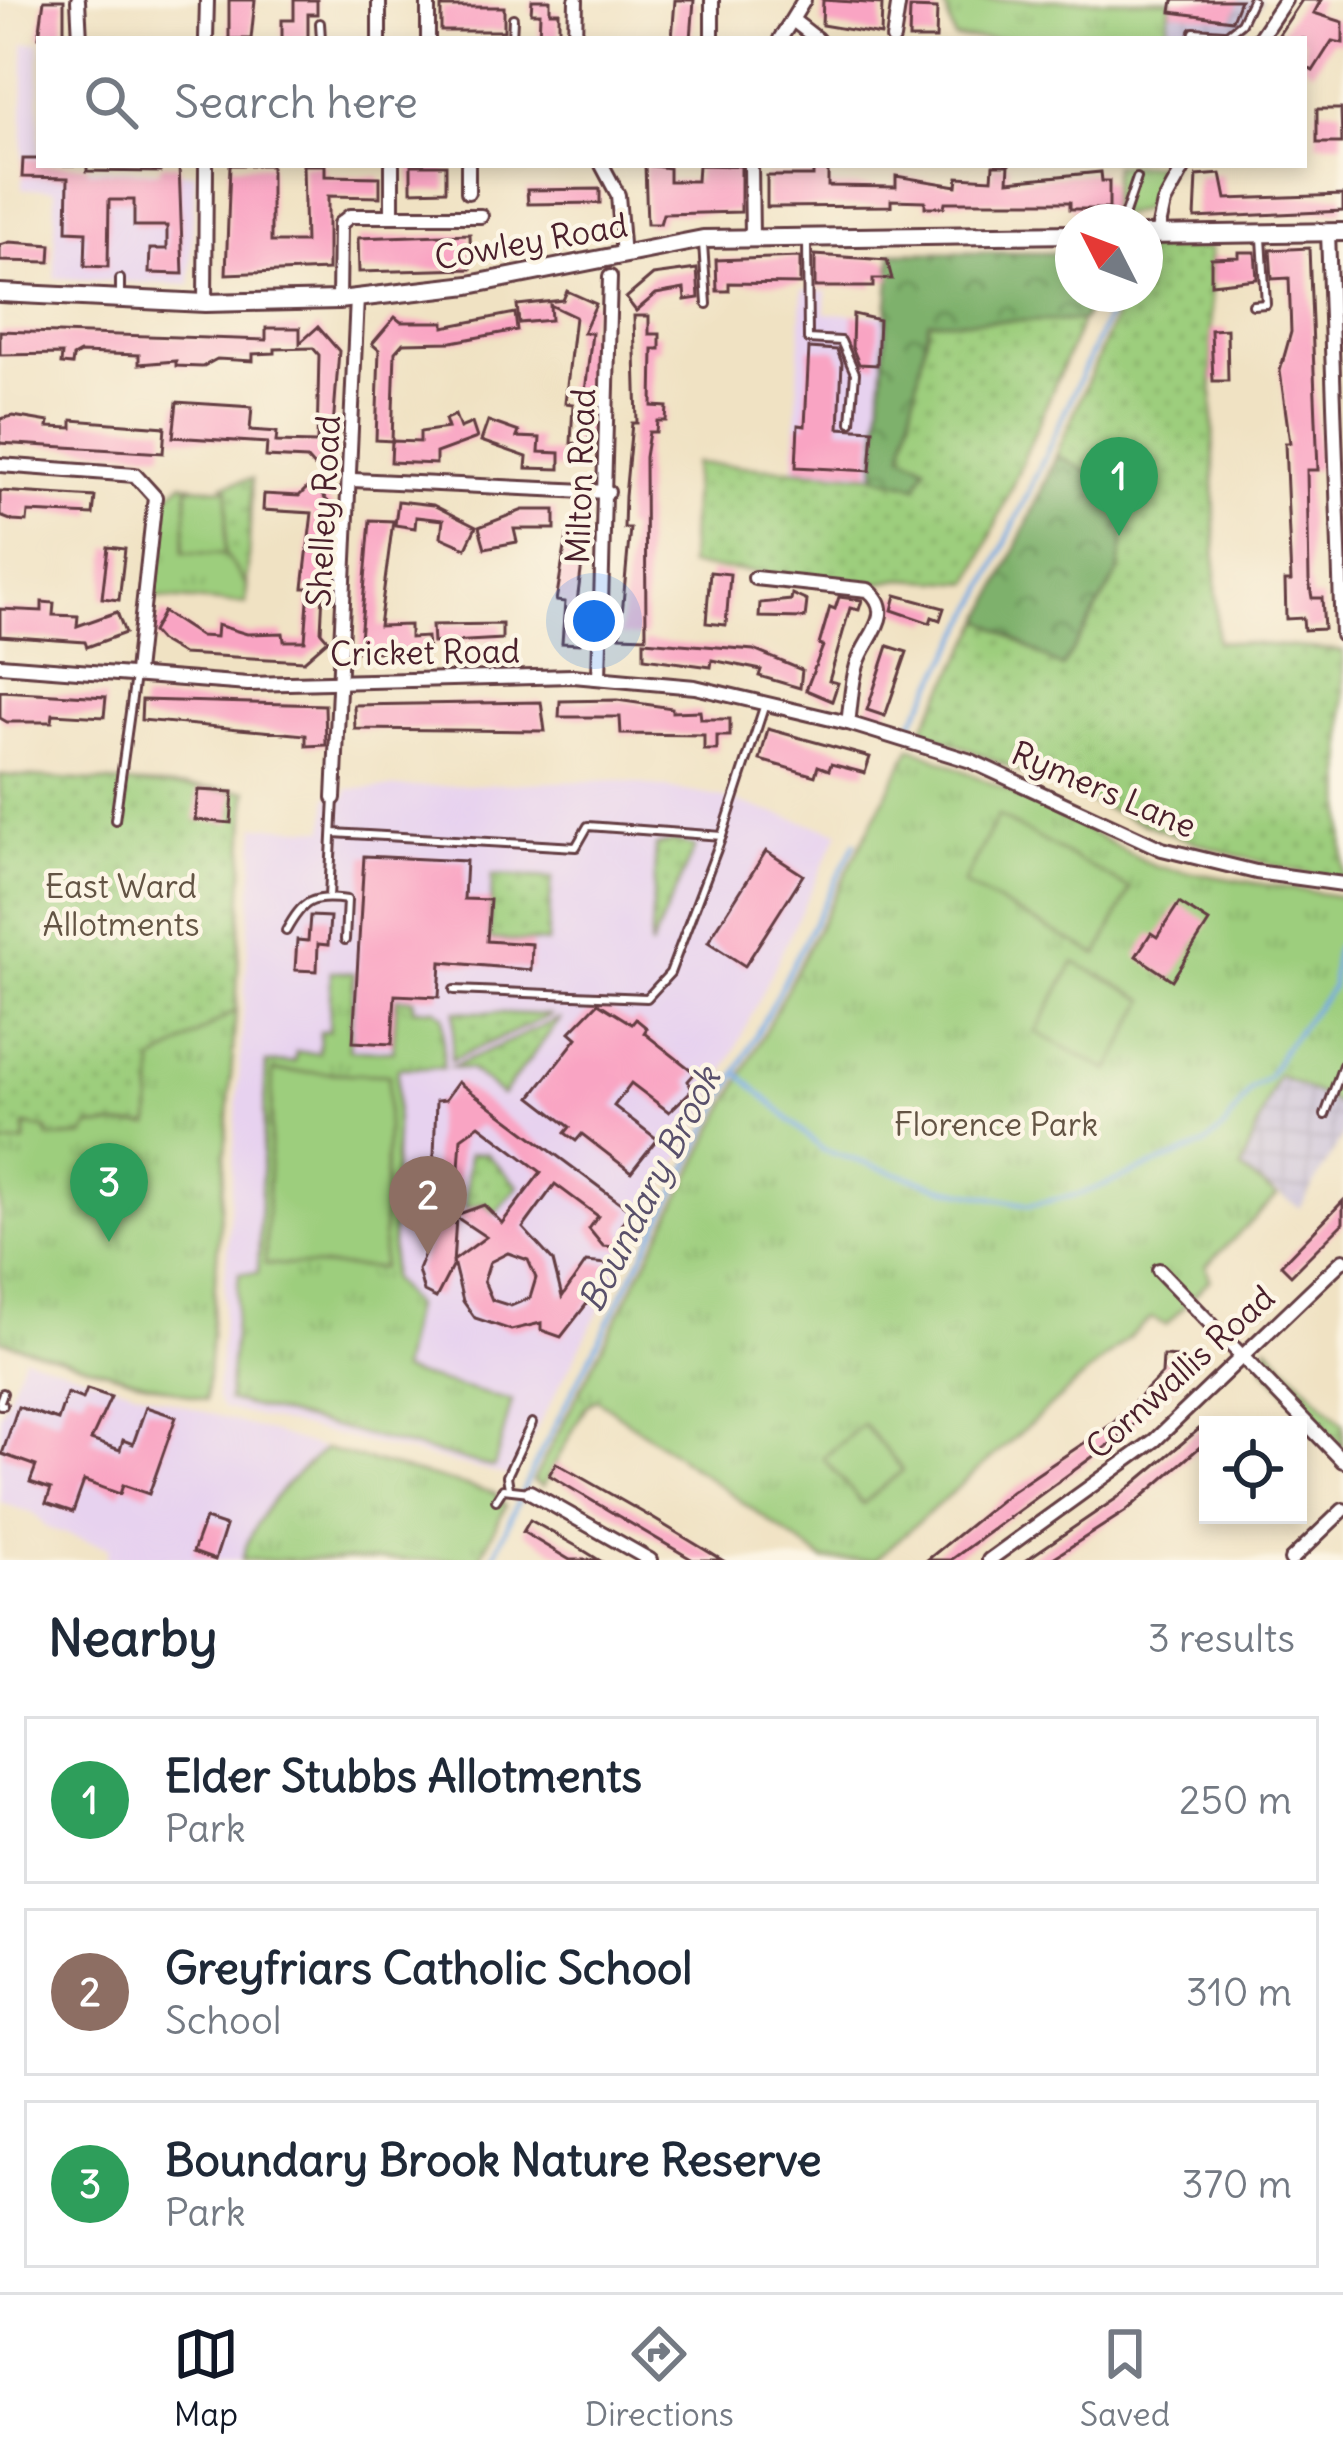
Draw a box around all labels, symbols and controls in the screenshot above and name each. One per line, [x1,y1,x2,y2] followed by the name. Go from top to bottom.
[36,36,1307,168] search box
[78,69,144,135] icon: search
[174,74,418,130] text: Search here
[431,203,631,279] street label: Cowley Road
[1055,204,1163,312] north arrow
[556,388,604,564] street label: Milton Road
[297,414,349,608] street label: Shelley Road
[1080,437,1158,536] pin: 1
[564,591,624,651] your location
[330,629,520,675] street label: Cricket Road
[1006,731,1202,847] street label: Rymers Lane
[42,865,200,945] park label: East Ward Allotments
[569,1057,731,1319] water label: Boundary Brook
[894,1103,1098,1145] park label: Florence Park
[70,1143,148,1242] pin: 3
[389,1156,467,1255] pin: 2
[1077,1276,1283,1468] street label: Cornwallis Road
[1199,1416,1307,1524] map controls
[1199,1416,1307,1524] button: locate
[48,1606,217,1670] text: Nearby
[1148,1614,1295,1663] text: 3 results
[165,1748,642,1804] text: Elder Stubbs Allotments
[82,1776,98,1825] text: 1
[1179,1776,1292,1825] text: 250 m
[165,1804,246,1853] text: Park
[165,1940,692,1996] text: Greyfriars Catholic School
[79,1968,101,2017] text: 2
[1186,1968,1292,2017] text: 310 m
[165,1996,282,2045] text: School
[165,2132,822,2188] text: Boundary Brook Nature Reserve
[79,2160,101,2209] text: 3
[1182,2160,1292,2209] text: 370 m
[165,2188,246,2237] text: Park
[173,2321,239,2435] tab: Map
[585,2321,734,2435] tab: Directions
[1080,2321,1170,2435] tab: Saved

